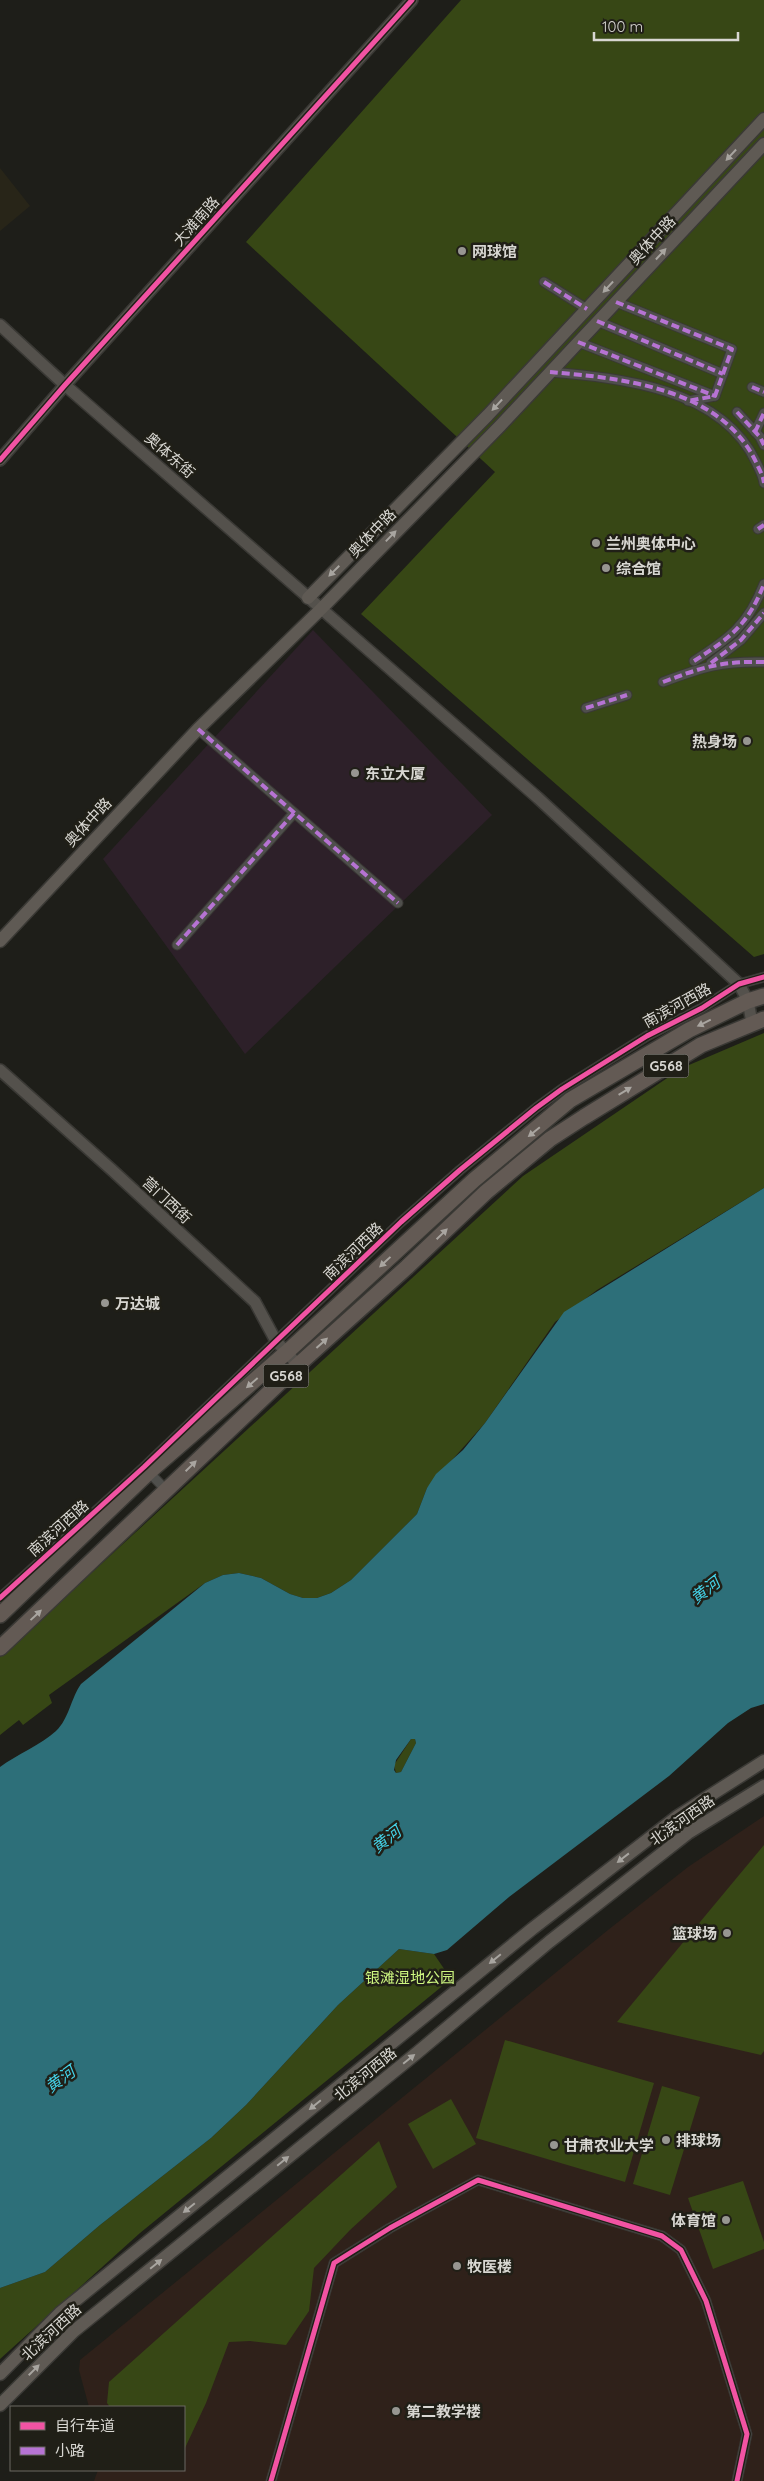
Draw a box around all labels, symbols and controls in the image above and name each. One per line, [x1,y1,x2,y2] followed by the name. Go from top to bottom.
[594,10,738,42] scale bar
[602,17,643,36] text: 100 m
[725,149,737,161] one-way arrow
[169,192,223,250] street label: 大滩南路
[625,212,679,268] street label: 奥体中路
[472,242,517,261] place label: 网球馆
[456,245,468,257] marker: 网球馆
[655,249,667,261] one-way arrow
[602,280,614,292] one-way arrow
[491,399,503,411] one-way arrow
[141,428,199,482] street label: 奥体东街
[344,505,400,561] street label: 奥体中路
[385,531,397,543] one-way arrow
[606,534,696,553] place label: 兰州奥体中心
[590,537,602,549] marker: 兰州奥体中心
[616,559,661,578] place label: 综合馆
[600,562,612,574] marker: 综合馆
[328,565,340,577] one-way arrow
[692,732,737,751] place label: 热身场
[741,735,753,747] marker: 热身场
[365,764,425,783] place label: 东立大厦
[349,767,361,779] marker: 东立大厦
[61,794,115,850] street label: 奥体中路
[640,979,714,1031] street label: 南滨河西路
[697,1019,712,1027] one-way arrow
[644,1054,688,1078] road number: G568
[619,1087,632,1096] one-way arrow
[528,1127,541,1138] one-way arrow
[139,1173,195,1227] street label: 营门西街
[319,1218,387,1284] street label: 南滨河西路
[436,1228,448,1240] one-way arrow
[379,1256,391,1268] one-way arrow
[115,1294,160,1313] place label: 万达城
[99,1297,111,1309] marker: 万达城
[316,1337,328,1349] one-way arrow
[264,1364,308,1388] road number: G568
[245,1377,258,1388] one-way arrow
[185,1461,197,1473] one-way arrow
[24,1496,92,1560] street label: 南滨河西路
[686,1570,726,1608] water label: 黄河
[29,1609,41,1621] one-way arrow
[646,1791,718,1849] street label: 北滨河西路
[367,1819,407,1857] water label: 黄河
[617,1853,630,1864] one-way arrow
[672,1924,717,1943] place label: 篮球场
[721,1927,733,1939] marker: 篮球场
[489,1953,502,1964] one-way arrow
[365,1968,455,1987] park label: 银滩湿地公园
[330,2043,400,2105] street label: 北滨河西路
[402,2053,415,2064] one-way arrow
[41,2060,81,2096] water label: 黄河
[309,2100,322,2111] one-way arrow
[676,2131,721,2150] place label: 排球场
[660,2134,672,2146] marker: 排球场
[564,2136,654,2155] place label: 甘肃农业大学
[548,2139,560,2151] marker: 甘肃农业大学
[276,2156,289,2167] one-way arrow
[183,2203,196,2214] one-way arrow
[671,2211,716,2230] place label: 体育馆
[720,2214,732,2226] marker: 体育馆
[467,2257,512,2276] place label: 牧医楼
[150,2258,163,2269] one-way arrow
[451,2260,463,2272] marker: 牧医楼
[17,2299,85,2365] street label: 北滨河西路
[28,2364,40,2376] one-way arrow
[406,2402,481,2421] place label: 第二教学楼
[390,2405,402,2417] marker: 第二教学楼
[10,2406,185,2471] legend
[55,2416,115,2435] text: 自行车道
[55,2441,85,2460] text: 小路

